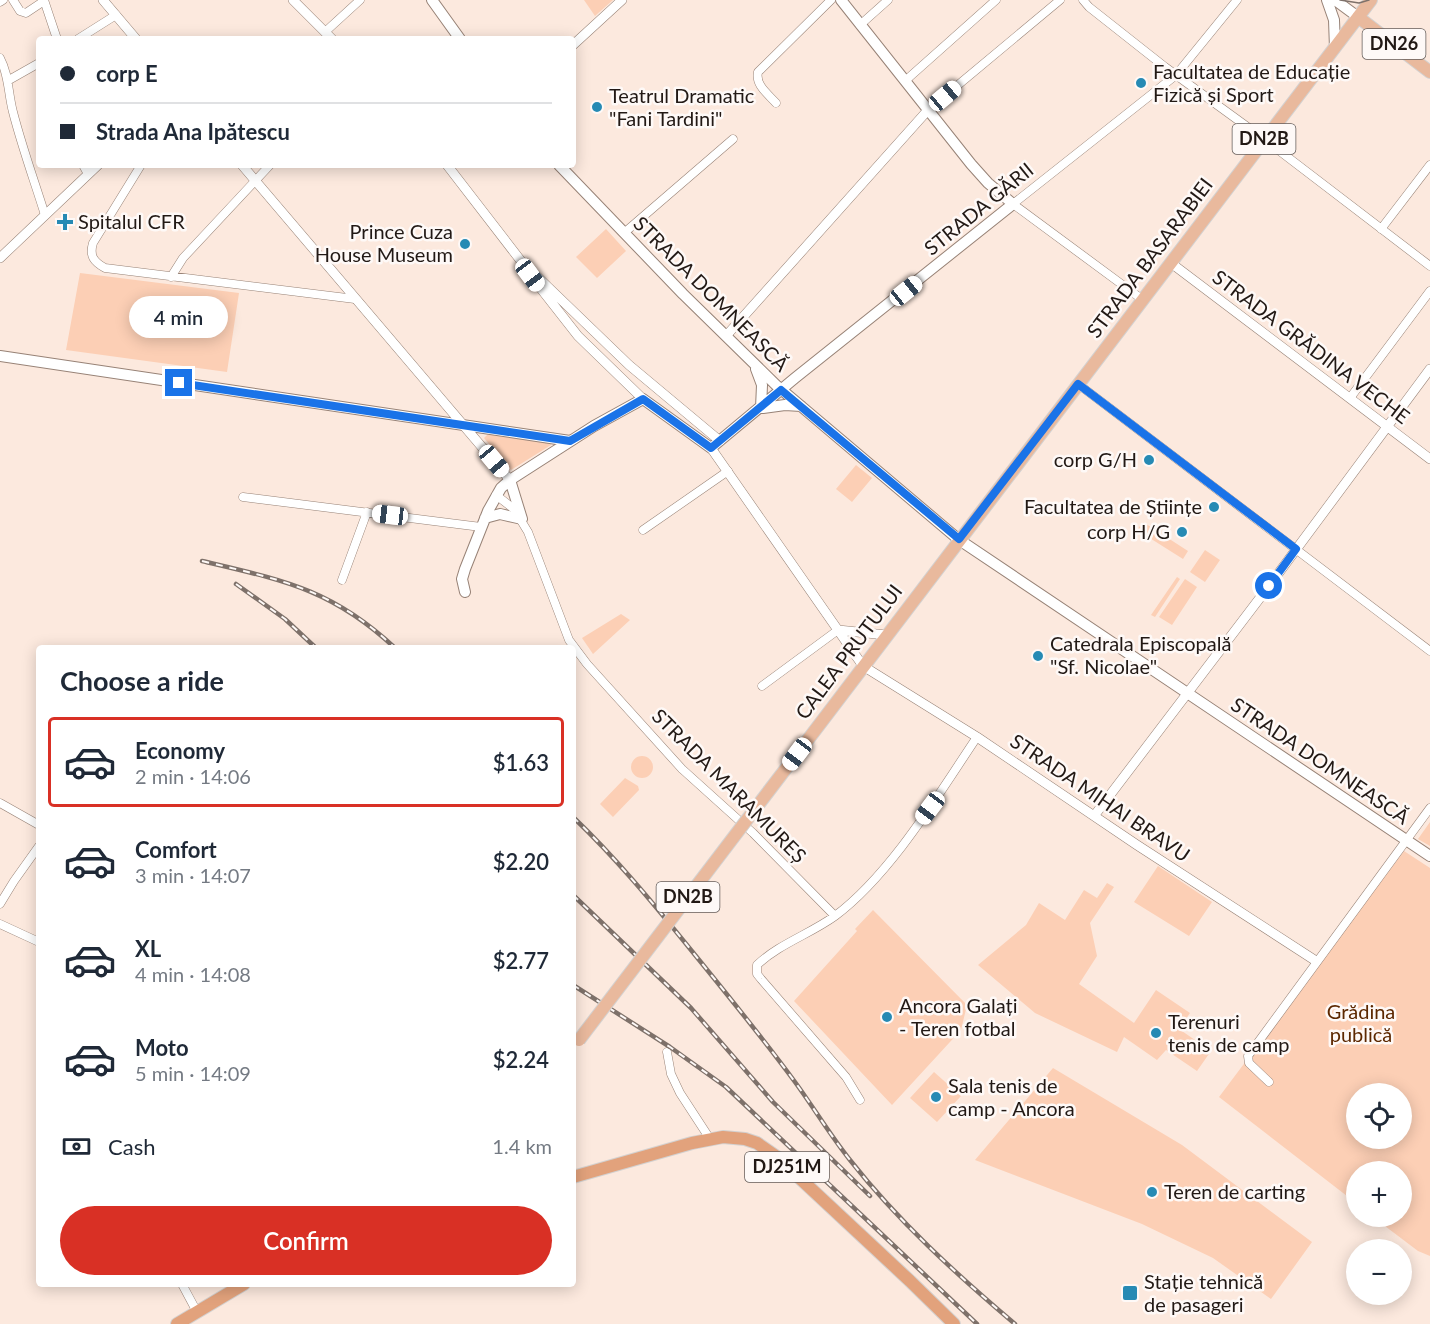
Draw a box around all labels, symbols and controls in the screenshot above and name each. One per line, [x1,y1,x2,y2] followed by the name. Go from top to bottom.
[1362,29,1426,59] road number: DN26
[1153,59,1350,106] place label: Facultatea de Educație Fizică și Sport
[96,60,158,87] text: corp E
[1134,76,1148,90] marker: Facultatea de Educație Fizică și Sport
[925,78,965,114] car
[609,83,755,130] place label: Teatrul Dramatic "Fani Tardini"
[590,100,604,114] marker: Teatrul Dramatic "Fani Tardini"
[96,118,290,145] text: Strada Ana Ipătescu
[1232,124,1296,154] road number: DN2B
[919,157,1038,259] street label: STRADA GĂRII
[1081,173,1217,342] street label: STRADA BASARABIEI
[78,209,185,233] place label: Spitalul CFR
[629,211,795,376] street label: STRADA DOMNEASCĂ
[56,213,74,231] marker: Spitalul CFR
[315,219,453,266] place label: Prince Cuza House Museum
[458,237,472,251] marker: Prince Cuza House Museum
[512,255,548,295] car
[1208,264,1415,428] street label: STRADA GRĂDINA VECHE
[886,273,926,309] car
[130,296,228,338] callout: 4 min
[154,305,203,329] text: 4 min
[165,369,192,396] route end
[476,441,512,481] car
[1054,447,1137,471] place label: corp G/H
[1142,453,1156,467] marker: corp G/H
[1024,494,1202,518] place label: Facultatea de Științe
[1207,500,1221,514] marker: Facultatea de Științe
[371,504,409,526] car
[1087,519,1170,543] place label: corp H/G
[1175,525,1189,539] marker: corp H/G
[1255,572,1282,599] route start
[790,579,907,723] street label: CALEA PRUTULUI
[1050,631,1231,678] place label: Catedrala Episcopală "Sf. Nicolae"
[1031,649,1045,663] marker: Catedrala Episcopală "Sf. Nicolae"
[60,664,224,697] text: Choose a ride
[1227,692,1414,829] street label: STRADA DOMNEASCĂ
[648,703,812,867] street label: STRADA MARAMUREȘ
[1006,728,1195,866] street label: STRADA MIHAI BRAVU
[779,734,815,774] car
[63,735,117,789] icon: car
[135,737,225,764] text: Economy
[493,749,549,776] text: $1.63
[135,764,251,788] text: 2 min · 14:06
[912,788,948,828] car
[63,834,117,888] icon: car
[135,836,217,863] text: Comfort
[493,848,549,875] text: $2.20
[135,863,251,887] text: 3 min · 14:07
[656,882,720,912] road number: DN2B
[63,933,117,987] icon: car
[135,935,161,962] text: XL
[493,947,549,974] text: $2.77
[135,962,251,986] text: 4 min · 14:08
[899,993,1018,1040] place label: Ancora Galați - Teren fotbal
[1327,999,1395,1046] park label: Grădina publică
[1168,1009,1289,1056] place label: Terenuri tenis de camp
[880,1010,894,1024] marker: Ancora Galați - Teren fotbal
[1149,1026,1163,1040] marker: Terenuri tenis de camp
[63,1032,117,1086] icon: car
[135,1034,189,1061] text: Moto
[493,1046,549,1073] text: $2.24
[135,1061,251,1085] text: 5 min · 14:09
[948,1073,1075,1120] place label: Sala tenis de camp - Ancora
[1346,1083,1412,1305] map controls
[1346,1083,1412,1149] button: locate
[929,1090,943,1104] marker: Sala tenis de camp - Ancora
[60,1130,93,1163] icon: cash
[108,1133,155,1160] text: Cash
[492,1134,552,1158] text: 1.4 km
[745,1152,829,1182] road number: DJ251M
[1346,1161,1412,1227] button: +
[1164,1179,1305,1203] place label: Teren de carting
[1145,1185,1159,1199] marker: Teren de carting
[60,1206,552,1275] button: Confirm
[1346,1239,1412,1305] button: −
[1144,1269,1263,1316] place label: Stație tehnică de pasageri
[1121,1284,1139,1302] marker: Stație tehnică de pasageri

